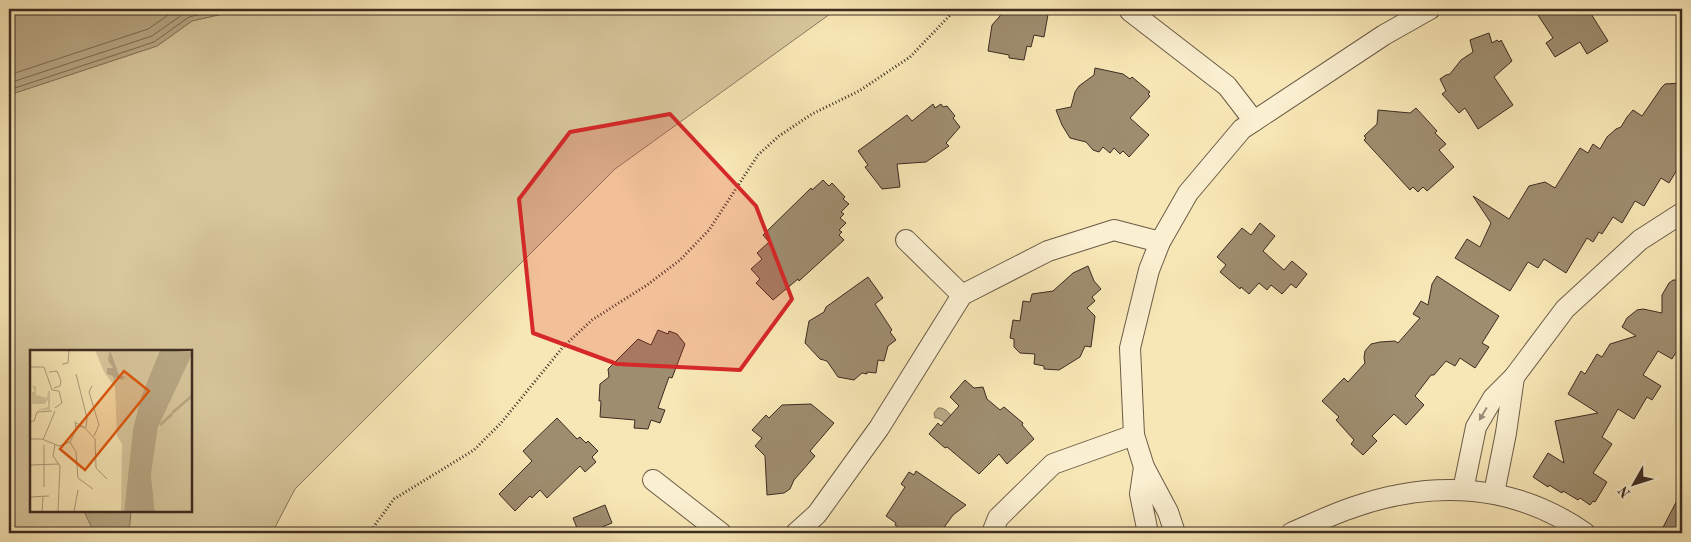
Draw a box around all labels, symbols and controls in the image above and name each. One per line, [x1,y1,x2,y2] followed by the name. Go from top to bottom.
[30,350,192,512] inset map
[1479,408,1488,421] one-way arrow
[1608,460,1658,510] north arrow
[1616,483,1633,500] text: N

